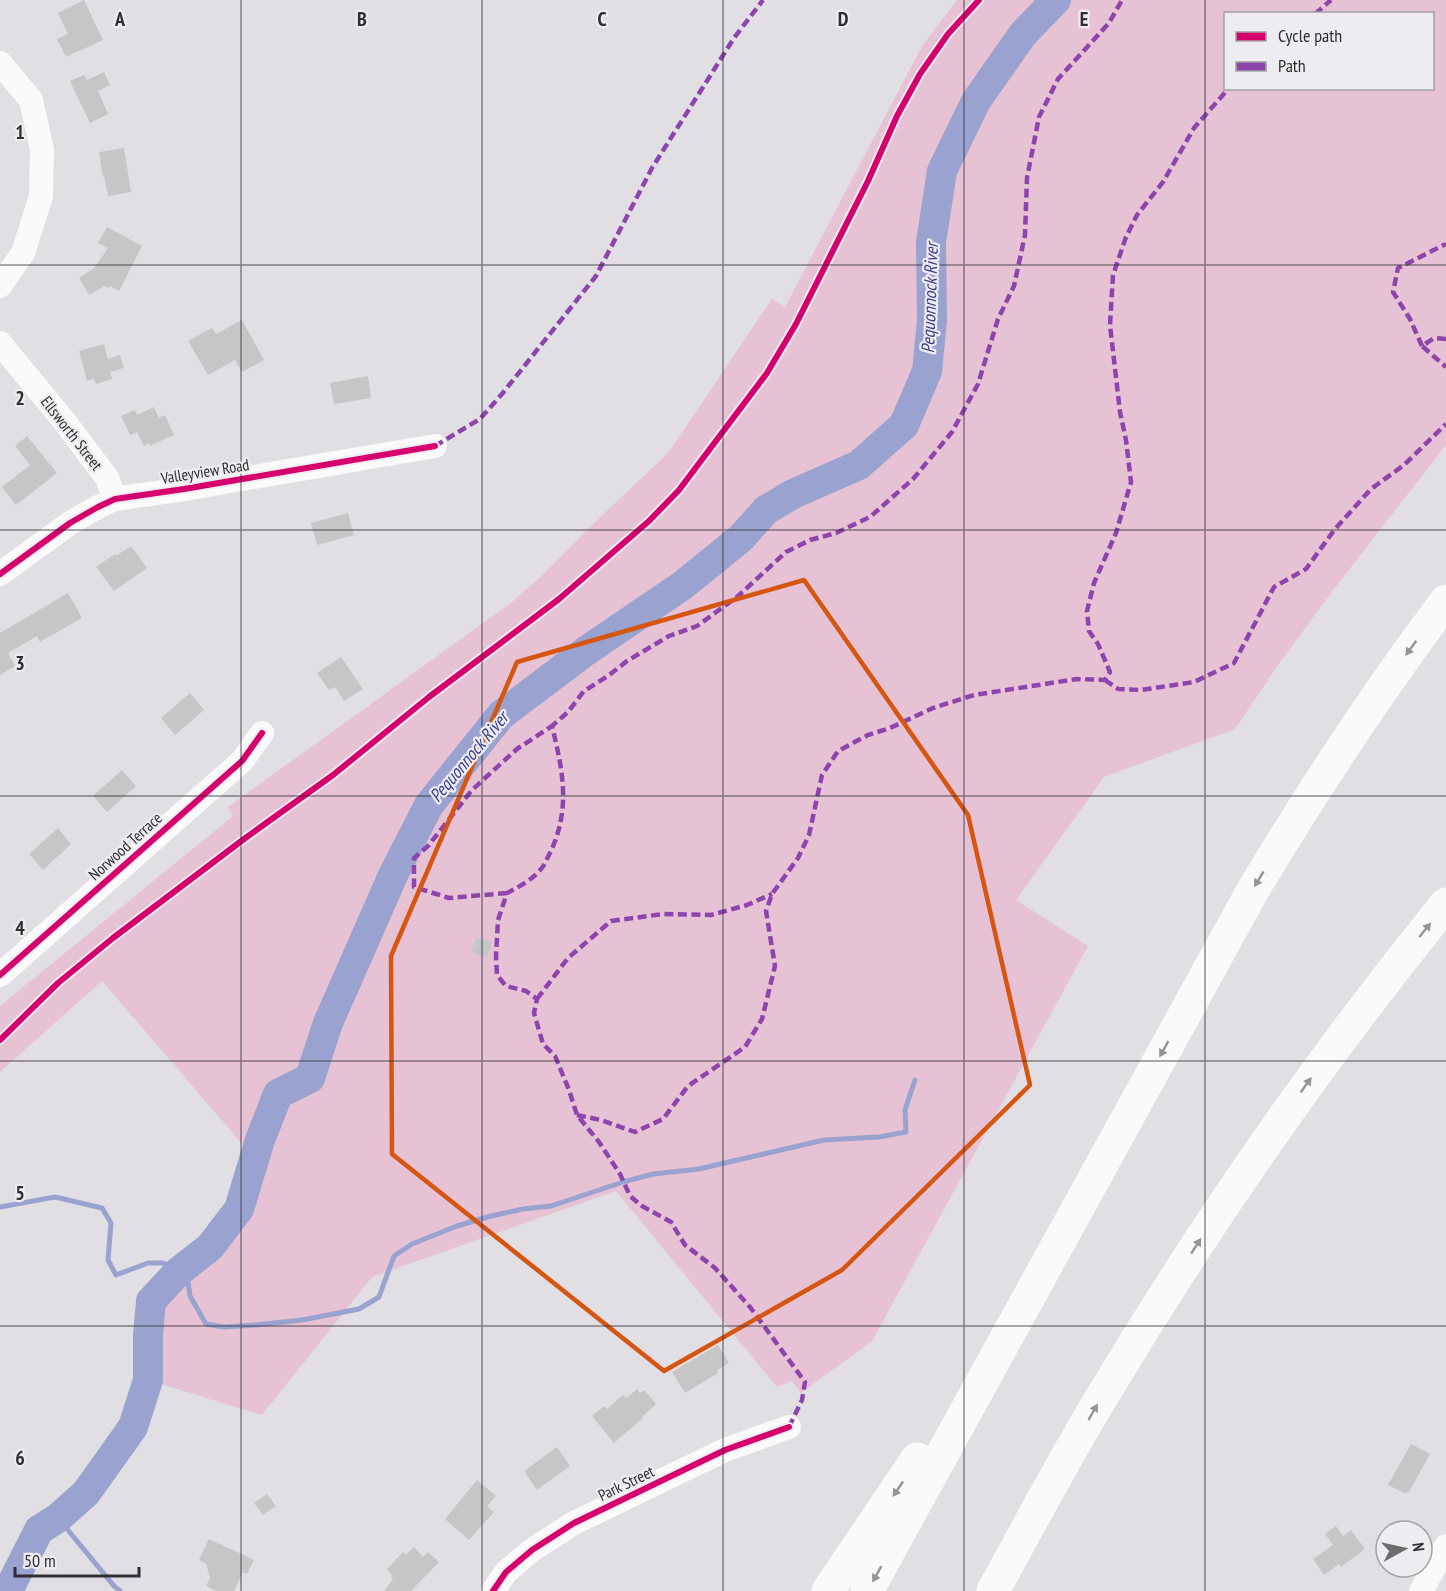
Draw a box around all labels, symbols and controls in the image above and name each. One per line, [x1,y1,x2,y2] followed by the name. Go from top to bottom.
[114,6,126,32] text: A
[357,6,367,32] text: B
[597,6,607,32] text: C
[838,6,849,32] text: D
[1080,6,1088,32] text: E
[1224,12,1434,90] legend
[1278,24,1342,47] text: Cycle path
[1278,54,1306,77] text: Path
[15,119,25,145] text: 1
[916,239,943,354] water label: Pequonnock River
[15,385,25,411] text: 2
[37,392,108,475] street label: Ellsworth Street
[158,454,251,488] street label: Valleyview Road
[1405,639,1417,655] one-way arrow
[15,650,25,676] text: 3
[424,705,515,806] water label: Pequonnock River
[84,808,166,884] street label: Norwood Terrace
[1254,871,1265,887] one-way arrow
[15,915,25,941] text: 4
[1418,922,1431,938] one-way arrow
[1159,1041,1169,1058] one-way arrow
[1300,1078,1312,1093] one-way arrow
[15,1180,25,1206] text: 5
[1190,1238,1201,1254] one-way arrow
[1088,1403,1098,1420] one-way arrow
[15,1445,25,1471] text: 6
[595,1461,658,1505] street label: Park Street
[892,1480,904,1496] one-way arrow
[1374,1519,1434,1579] north arrow
[15,1540,140,1578] scale bar
[1408,1541,1429,1553] text: N
[24,1549,56,1572] text: 50 m
[871,1566,882,1582] one-way arrow

